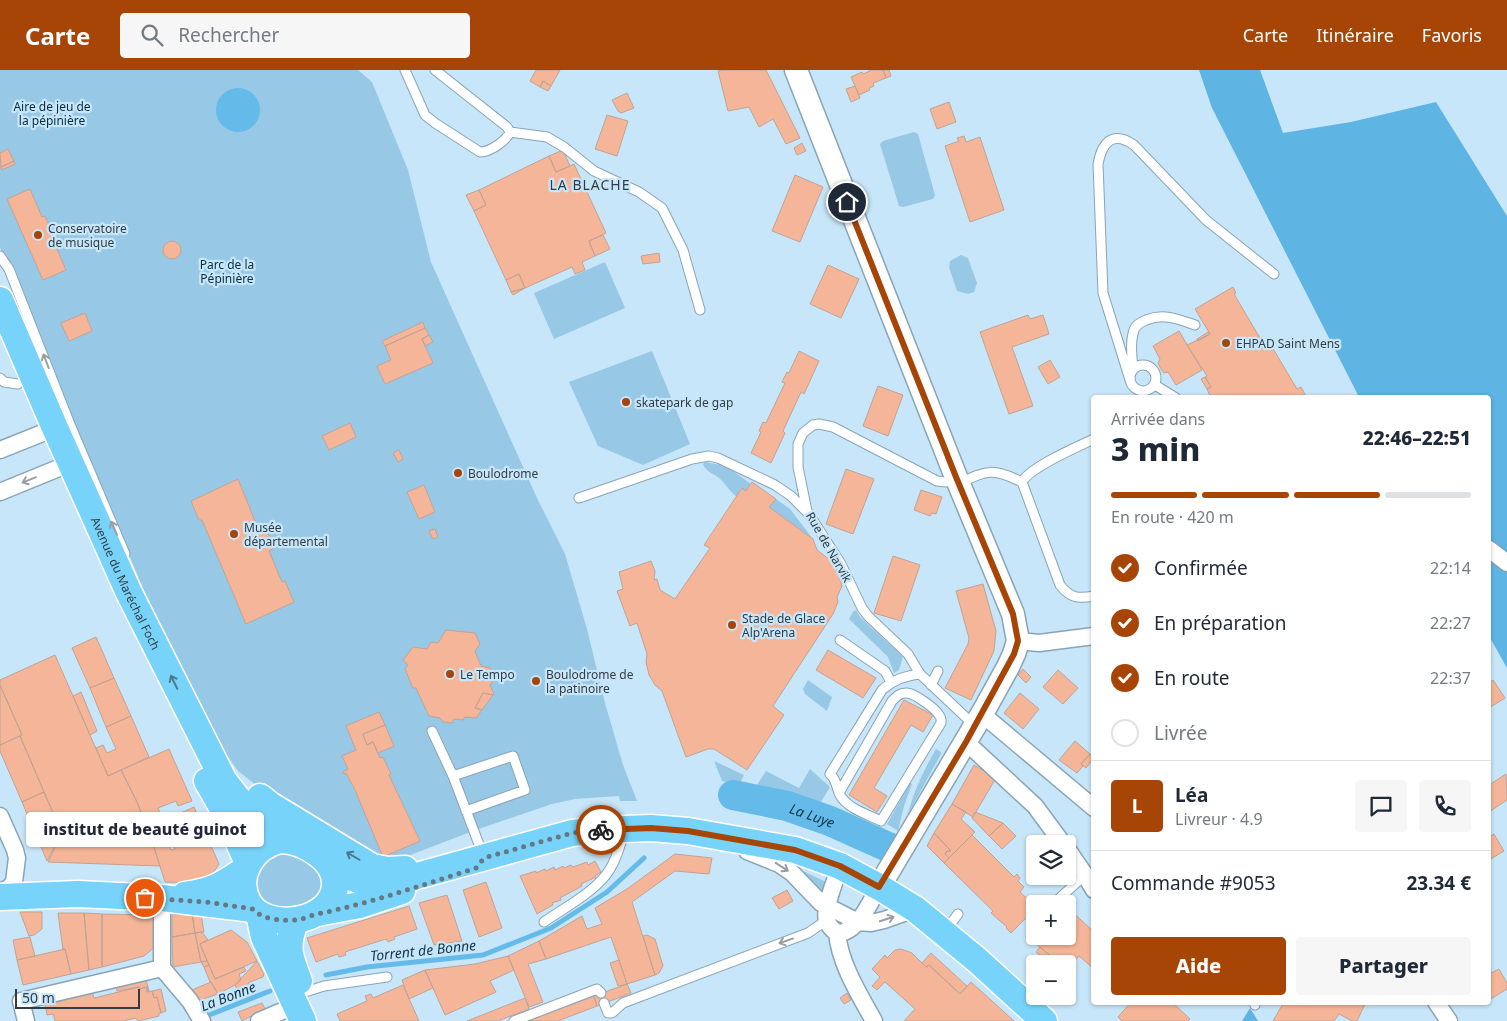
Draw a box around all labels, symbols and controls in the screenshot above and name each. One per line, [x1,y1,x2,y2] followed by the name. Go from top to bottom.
[120,13,470,58] search box
[25,19,90,52] text: Carte
[138,21,166,49] icon: search
[178,22,279,48] text: Rechercher
[1243,23,1288,47] text: Carte
[1316,23,1394,47] text: Itinéraire
[1422,23,1482,47] text: Favoris
[13,98,91,129] park label: Aire de jeu de la pépinière
[549,175,631,194] district label: LA BLACHE
[826,181,868,223] pin
[833,188,861,216] icon: home
[48,220,127,251] place label: Conservatoire de musique
[32,229,44,241] marker: Conservatoire de musique
[200,256,254,287] park label: Parc de la Pépinière
[1236,335,1340,352] place label: EHPAD Saint Mens
[1220,337,1232,349] marker: EHPAD Saint Mens
[41,354,50,370] one-way arrow
[636,394,733,411] place label: skatepark de gap
[620,396,632,408] marker: skatepark de gap
[1111,408,1205,430] text: Arrivée dans
[1363,425,1471,451] text: 22:46–22:51
[1111,427,1200,470] text: 3 min
[468,465,538,482] place label: Boulodrome
[452,467,464,479] marker: Boulodrome
[21,476,37,485] one-way arrow
[1111,506,1234,528] text: En route · 420 m
[802,509,856,586] street label: Rue de Narvik
[87,514,165,653] street label: Avenue du Maréchal Foch
[244,519,328,550] place label: Musée départemental
[109,521,119,536] one-way arrow
[228,528,240,540] marker: Musée départemental
[1111,554,1139,582] icon: check
[1154,555,1248,581] text: Confirmée
[1430,557,1471,579] text: 22:14
[1111,609,1139,637] icon: check
[742,610,826,641] place label: Stade de Glace Alp'Arena
[1154,610,1287,636] text: En préparation
[1430,612,1471,634] text: 22:27
[726,619,738,631] marker: Stade de Glace Alp'Arena
[1111,664,1139,692] icon: check
[1154,665,1230,691] text: En route
[460,666,515,683] place label: Le Tempo
[546,666,634,697] place label: Boulodrome de la patinoire
[1430,667,1471,689] text: 22:37
[444,668,456,680] marker: Le Tempo
[169,675,179,690] one-way arrow
[530,675,542,687] marker: Boulodrome de la patinoire
[1154,720,1207,746] text: Livrée
[1355,780,1407,832] button: chat
[1419,780,1471,832] button: phone
[1175,782,1208,808] text: Léa
[1132,793,1142,819] text: L
[787,798,838,832] water label: La Luye
[576,805,626,855] courier
[1175,808,1263,830] text: Livreur · 4.9
[26,813,264,848] callout: institut de beauté guinot
[587,816,615,844] icon: bike
[43,818,247,840] text: institut de beauté guinot
[1026,835,1076,1005] map controls
[1026,835,1076,885] button: layers
[346,851,361,860] one-way arrow
[775,862,789,872] one-way arrow
[1111,870,1276,896] text: Commande #9053
[1406,870,1471,896] text: 23.34 €
[124,877,166,919] pin
[131,884,159,912] icon: bag
[1026,895,1076,945] button: +
[878,914,894,923] one-way arrow
[369,935,477,965] water label: Torrent de Bonne
[778,937,794,946] one-way arrow
[1111,937,1286,995] button: Aide
[1296,937,1471,995] button: Partager
[1026,955,1076,1005] button: −
[198,977,258,1015] water label: La Bonne
[15,986,140,1009] scale bar
[22,988,55,1007] text: 50 m

